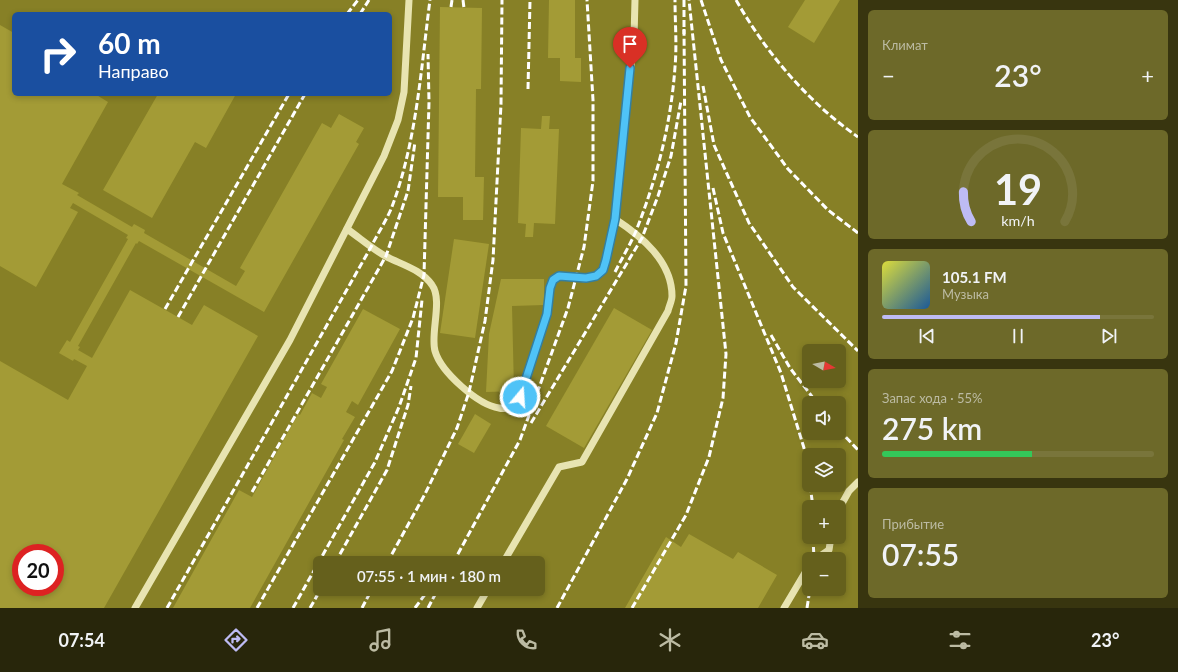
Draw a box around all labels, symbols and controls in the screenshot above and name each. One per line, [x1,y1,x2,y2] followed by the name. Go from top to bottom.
[98,26,161,60] text: 60 m
[613,27,647,68] pin
[32,28,84,80] icon: right
[619,33,641,55] icon: arrive
[882,37,928,53] text: Климат
[994,57,1042,93] text: 23°
[98,60,169,82] text: Направо
[882,62,895,89] text: −
[1141,62,1154,89] text: +
[994,164,1042,214] text: 19
[1001,212,1035,229] text: km/h
[942,268,1007,286] text: 105.1 FM
[942,286,989,302] text: Музыка
[916,325,938,347] icon: previous
[1007,325,1029,347] icon: pause
[1098,325,1120,347] icon: next
[802,344,846,388] north arrow
[802,344,846,596] map controls
[499,376,541,418] position arrow
[882,390,983,406] text: Запас хода · 55%
[802,396,846,440] button: sound
[882,410,982,446] text: 275 km
[802,448,846,492] button: layers
[802,500,846,544] button: +
[882,516,944,532] text: Прибытие
[882,536,959,572] text: 07:55
[12,544,64,596] speed limit sign: 20
[802,552,846,596] button: −
[357,567,501,585] text: 07:55 · 1 мин · 180 m
[222,626,250,654] icon: directions
[367,626,395,654] icon: music
[512,626,540,654] icon: phone
[656,626,684,654] icon: climate
[801,626,829,654] icon: car
[946,626,974,654] icon: filters
[58,629,105,651] text: 07:54
[1091,629,1119,651] text: 23°

